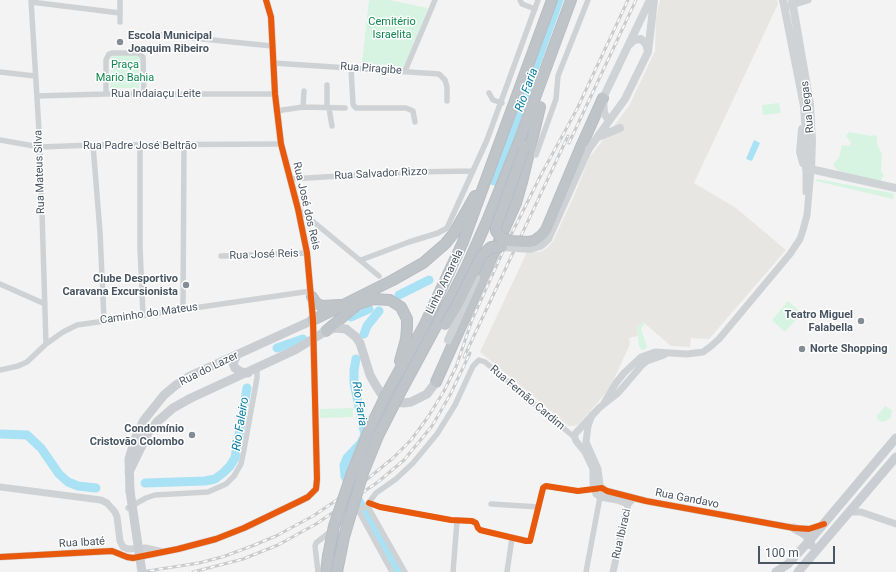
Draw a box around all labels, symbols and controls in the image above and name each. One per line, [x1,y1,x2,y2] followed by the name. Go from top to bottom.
[368,15,416,41] park label: Cemitério Israelita
[128,29,212,55] place label: Escola Municipal Joaquim Ribeiro
[115,37,125,47] marker: Escola Municipal Joaquim Ribeiro
[96,58,154,84] park label: Praça Mario Bahia
[340,60,402,78] street label: Rua Piragibe
[512,66,542,114] water label: Rio Faria
[799,80,817,134] street label: Rua Degas
[111,87,201,101] street label: Rua Indaiaçu Leite
[32,130,48,214] street label: Rua Mateus Silva
[83,139,197,153] street label: Rua Padre José Beltrão
[289,161,323,251] street label: Rua José dos Reis
[334,165,428,183] street label: Rua Salvador Rizzo
[229,247,299,263] street label: Rua José Reis
[424,247,466,317] street label: Linha Amarela
[62,272,178,298] place label: Clube Desportivo Caravana Excursionista
[181,280,191,290] marker: Clube Desportivo Caravana Excursionista
[99,301,199,327] street label: Caminho do Mateus
[784,308,853,334] place label: Teatro Miguel Falabella
[856,316,866,326] marker: Teatro Miguel Falabella
[810,342,888,356] place label: Norte Shopping
[797,344,807,354] marker: Norte Shopping
[178,349,240,389] street label: Rua do Lazer
[487,363,567,433] street label: Rua Fernão Cardim
[348,381,370,427] water label: Rio Faria
[230,396,252,452] water label: Rio Faleiro
[90,422,184,448] place label: Condomínio Cristovão Colombo
[187,430,197,440] marker: Condomínio Cristovão Colombo
[654,486,720,512] street label: Rua Gandavo
[610,508,634,560] street label: Rua Ibiraci
[59,535,105,551] street label: Rua Ibaté
[760,538,837,564] scale bar
[765,546,799,560] text: 100 m

